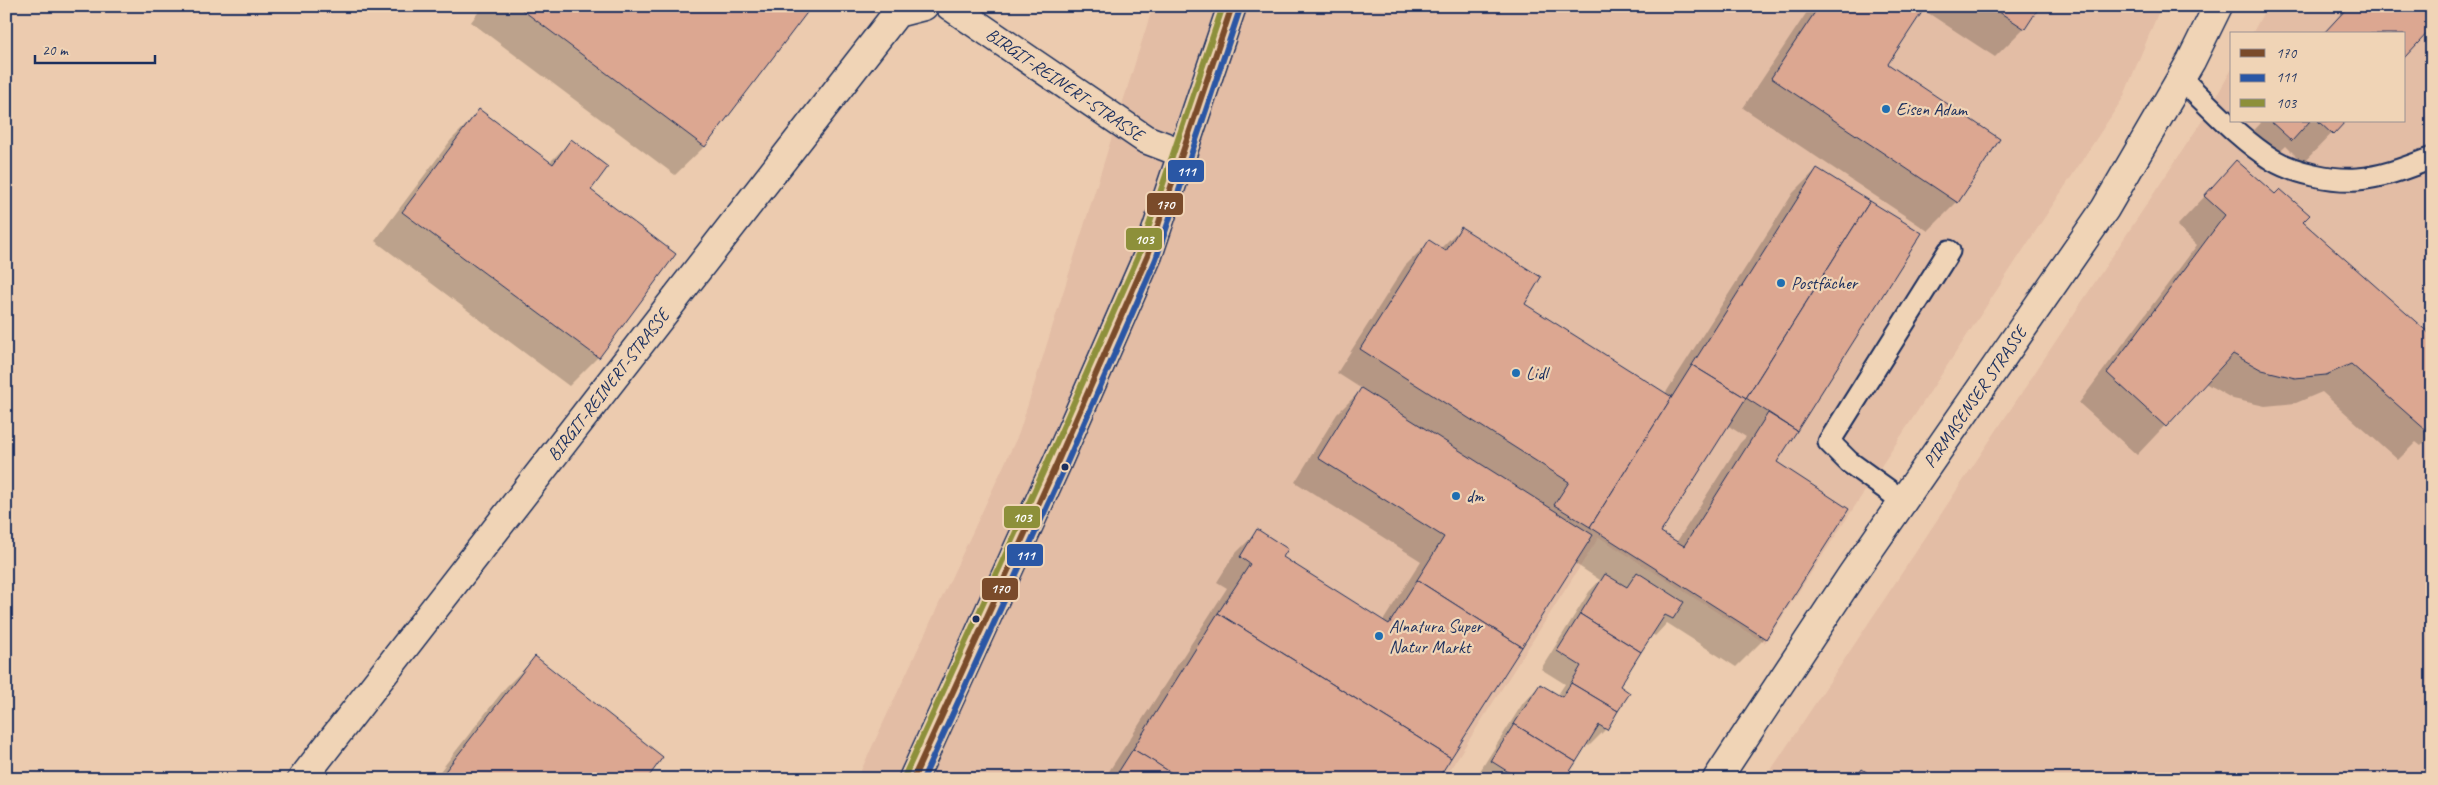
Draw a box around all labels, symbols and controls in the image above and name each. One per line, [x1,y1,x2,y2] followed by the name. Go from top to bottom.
[982,23,1150,147] street label: BIRGIT-REINERT-STRASSE
[35,32,155,64] scale bar
[2230,32,2406,122] legend
[42,41,69,60] text: 20 m
[2276,44,2298,63] text: 170
[2276,68,2298,87] text: 111
[2276,94,2298,113] text: 103
[1896,98,1969,120] place label: Eisen Adam
[1880,103,1892,115] marker: Eisen Adam
[1167,159,1205,183] line badge: 111
[1177,163,1197,180] text: 111
[1146,192,1184,216] line badge: 170
[1156,196,1176,213] text: 170
[1125,227,1163,251] line badge: 103
[1135,231,1155,248] text: 103
[1791,272,1859,294] place label: Postfächer
[1775,277,1787,289] marker: Postfächer
[542,303,675,465] street label: BIRGIT-REINERT-STRASSE
[1918,320,2033,472] street label: PIRMASENSER STRASSE
[1526,362,1550,384] place label: Lidl
[1510,367,1522,379] marker: Lidl
[1060,462,1070,472] unlabelled marker
[1466,485,1485,507] place label: dm
[1450,490,1462,502] marker: dm
[1003,505,1041,529] line badge: 103
[1013,509,1033,526] text: 103
[1006,543,1044,567] line badge: 111
[1016,547,1036,564] text: 111
[981,577,1019,601] line badge: 170
[991,580,1011,597] text: 170
[971,614,981,624] unlabelled marker
[1389,615,1484,658] place label: Alnatura Super Natur Markt
[1373,630,1385,642] marker: Alnatura Super Natur Markt

